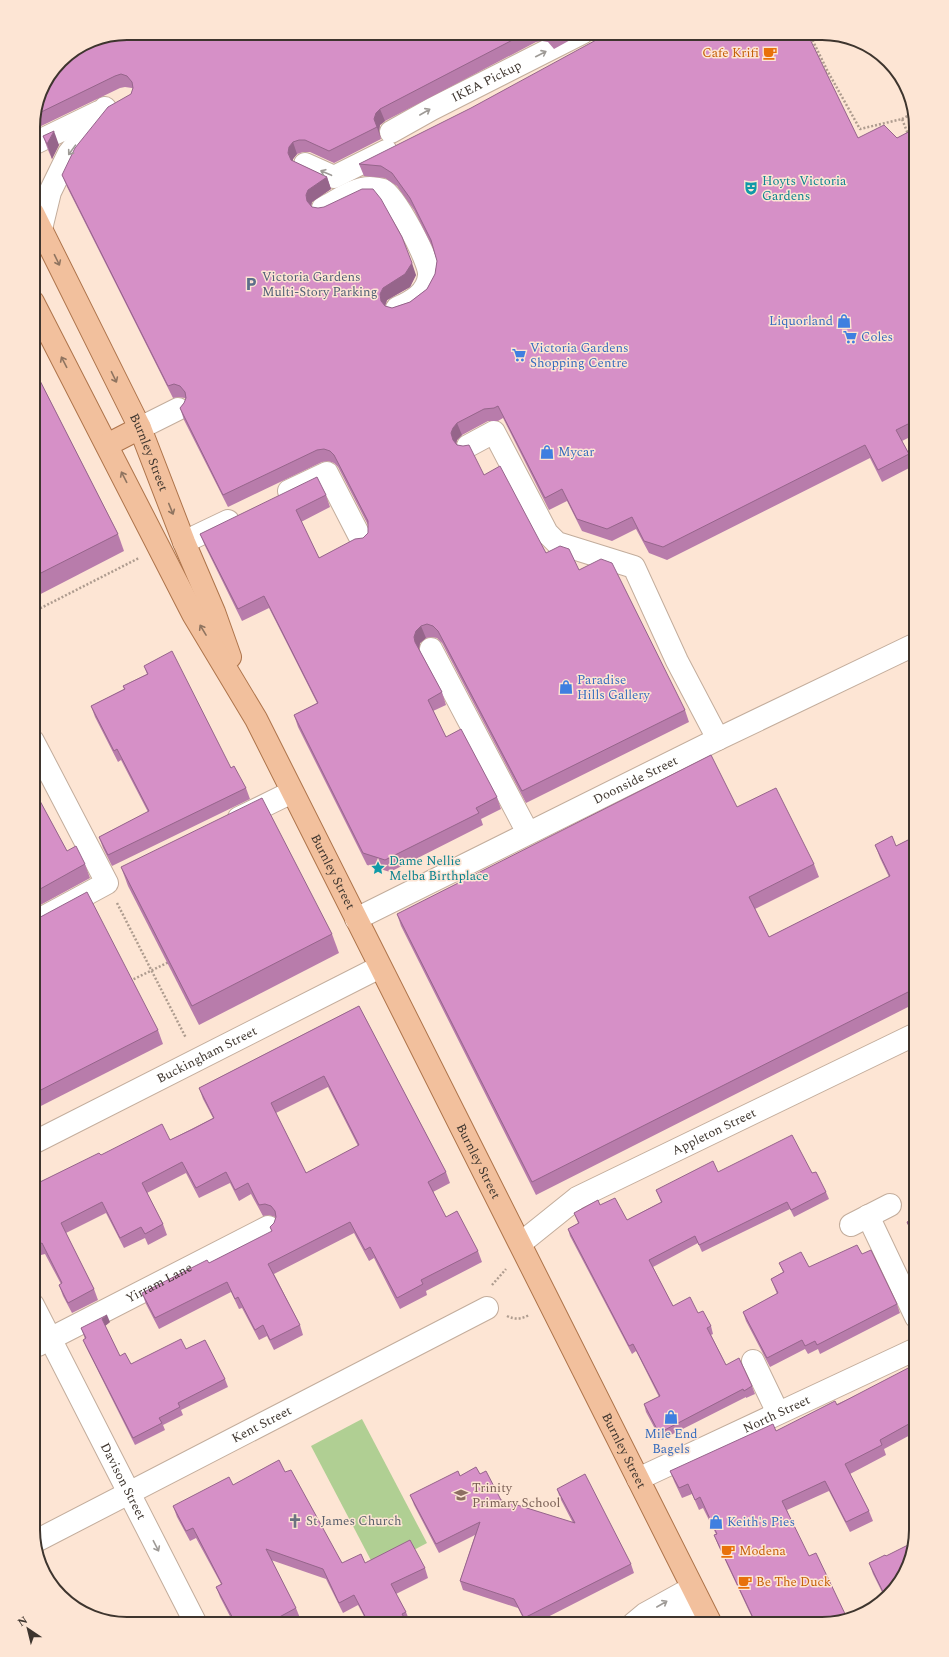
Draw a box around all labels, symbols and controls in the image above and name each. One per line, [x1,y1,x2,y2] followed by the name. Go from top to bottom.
[702,43,759,63] place label: Cafe Krifi
[762,45,778,61] cafe icon: Cafe Krifi
[535,50,547,57] one-way arrow
[448,55,525,108] street label: IKEA Pickup
[419,108,431,116] one-way arrow
[68,144,76,155] one-way arrow
[321,169,333,176] one-way arrow
[762,171,847,206] place label: Hoyts Victoria Gardens
[743,180,759,196] theatre icon: Hoyts Victoria Gardens
[54,254,61,266] one-way arrow
[262,267,378,302] place label: Victoria Gardens Multi-Story Parking
[243,276,259,292] parking icon: Victoria Gardens Multi-Story Parking
[769,311,833,331] place label: Liquorland
[836,313,852,329] shop icon: Liquorland
[861,327,893,347] place label: Coles
[842,329,858,345] supermarket icon: Coles
[530,338,629,373] place label: Victoria Gardens Shopping Centre
[511,347,527,363] supermarket icon: Victoria Gardens Shopping Centre
[60,356,68,368] one-way arrow
[111,371,118,383] one-way arrow
[124,410,174,495] street label: Burnley Street
[558,442,594,462] place label: Mycar
[539,444,555,460] shop icon: Mycar
[120,472,127,484] one-way arrow
[167,503,175,515] one-way arrow
[199,625,207,636] one-way arrow
[577,670,650,705] place label: Paradise Hills Gallery
[558,679,574,695] shop icon: Paradise Hills Gallery
[590,750,682,810] street label: Doonside Street
[305,830,360,913] street label: Burnley Street
[389,851,489,886] place label: Dame Nellie Melba Birthplace
[370,860,386,876] place icon: Dame Nellie Melba Birthplace
[153,1021,261,1089] street label: Buckingham Street
[669,1103,760,1161] street label: Appleton Street
[451,1120,506,1203] street label: Burnley Street
[122,1257,196,1308] street label: Yirram Lane
[740,1390,814,1439] street label: North Street
[228,1400,295,1448] street label: Kent Street
[596,1409,651,1492] street label: Burnley Street
[663,1409,679,1425] shop icon: Mile End Bagels
[644,1424,698,1459] place label: Mile End Bagels
[95,1439,151,1524] street label: Davison Street
[472,1478,561,1513] place label: Trinity Primary School
[453,1487,469,1503] school or university icon: Trinity Primary School
[306,1511,402,1531] place label: St James Church
[727,1512,795,1532] place label: Keith's Pies
[287,1513,303,1529] church icon: St James Church
[708,1514,724,1530] shop icon: Keith's Pies
[153,1540,160,1552] one-way arrow
[739,1541,787,1561] place label: Modena
[720,1543,736,1559] cafe icon: Modena
[756,1572,831,1592] place label: Be The Duck
[737,1574,753,1590] cafe icon: Be The Duck
[656,1600,668,1608] one-way arrow
[8,1609,48,1649] north arrow
[14,1612,31,1631] text: N

